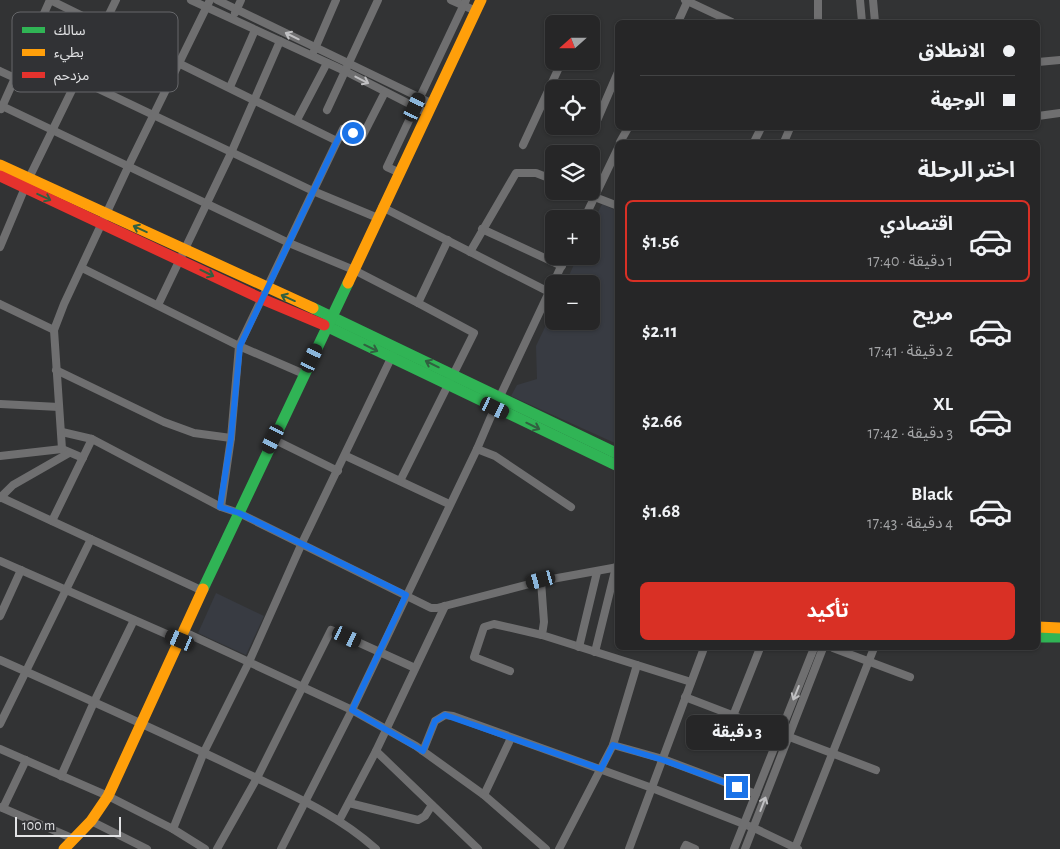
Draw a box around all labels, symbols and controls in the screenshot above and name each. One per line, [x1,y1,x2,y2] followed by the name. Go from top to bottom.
[12,12,178,92] legend
[545,15,600,70] north arrow
[545,15,600,330] map controls
[54,24,86,38] text: سالك
[285,30,300,40] one-way arrow
[919,42,985,61] text: الانطلاق
[54,46,84,63] text: بطيء
[54,69,89,86] text: مزدحم
[354,75,369,85] one-way arrow
[545,80,600,135] button: locate
[401,90,428,124] car
[931,91,985,110] text: الوجهة
[342,122,364,144] route start
[545,145,600,200] button: layers
[918,159,1015,181] text: اختر الرحلة
[36,192,51,202] one-way arrow
[545,210,600,265] button: +
[880,215,953,234] text: اقتصادي
[968,219,1013,264] icon: car
[133,224,148,234] one-way arrow
[642,232,679,251] text: $1.56
[867,253,953,269] text: 1 دقيقة · 17:40
[200,268,215,278] one-way arrow
[545,275,600,330] button: −
[281,292,296,302] one-way arrow
[913,305,953,324] text: مريح
[968,309,1013,354] icon: car
[642,322,678,341] text: $2.11
[298,341,325,375] car
[363,343,378,353] one-way arrow
[869,343,953,359] text: 2 دقيقة · 17:41
[425,359,440,369] one-way arrow
[478,395,511,421] car
[933,395,953,414] text: XL
[968,399,1013,444] icon: car
[642,412,682,431] text: $2.66
[259,422,286,456] car
[525,422,540,431] one-way arrow
[868,425,953,441] text: 3 دقيقة · 17:42
[911,485,953,504] text: Black
[968,489,1013,534] icon: car
[642,502,680,521] text: $1.68
[867,515,953,531] text: 4 دقيقة · 17:43
[524,569,557,591] car
[640,582,1015,640] button: تأكيد
[330,624,363,650] car
[163,627,196,653] car
[791,685,801,700] one-way arrow
[686,714,788,750] callout: 3 دقيقة
[712,724,762,740] text: 3 دقيقة
[726,776,748,798] route end
[759,797,768,812] one-way arrow
[15,814,121,837] scale bar
[22,819,55,833] text: 100 m

